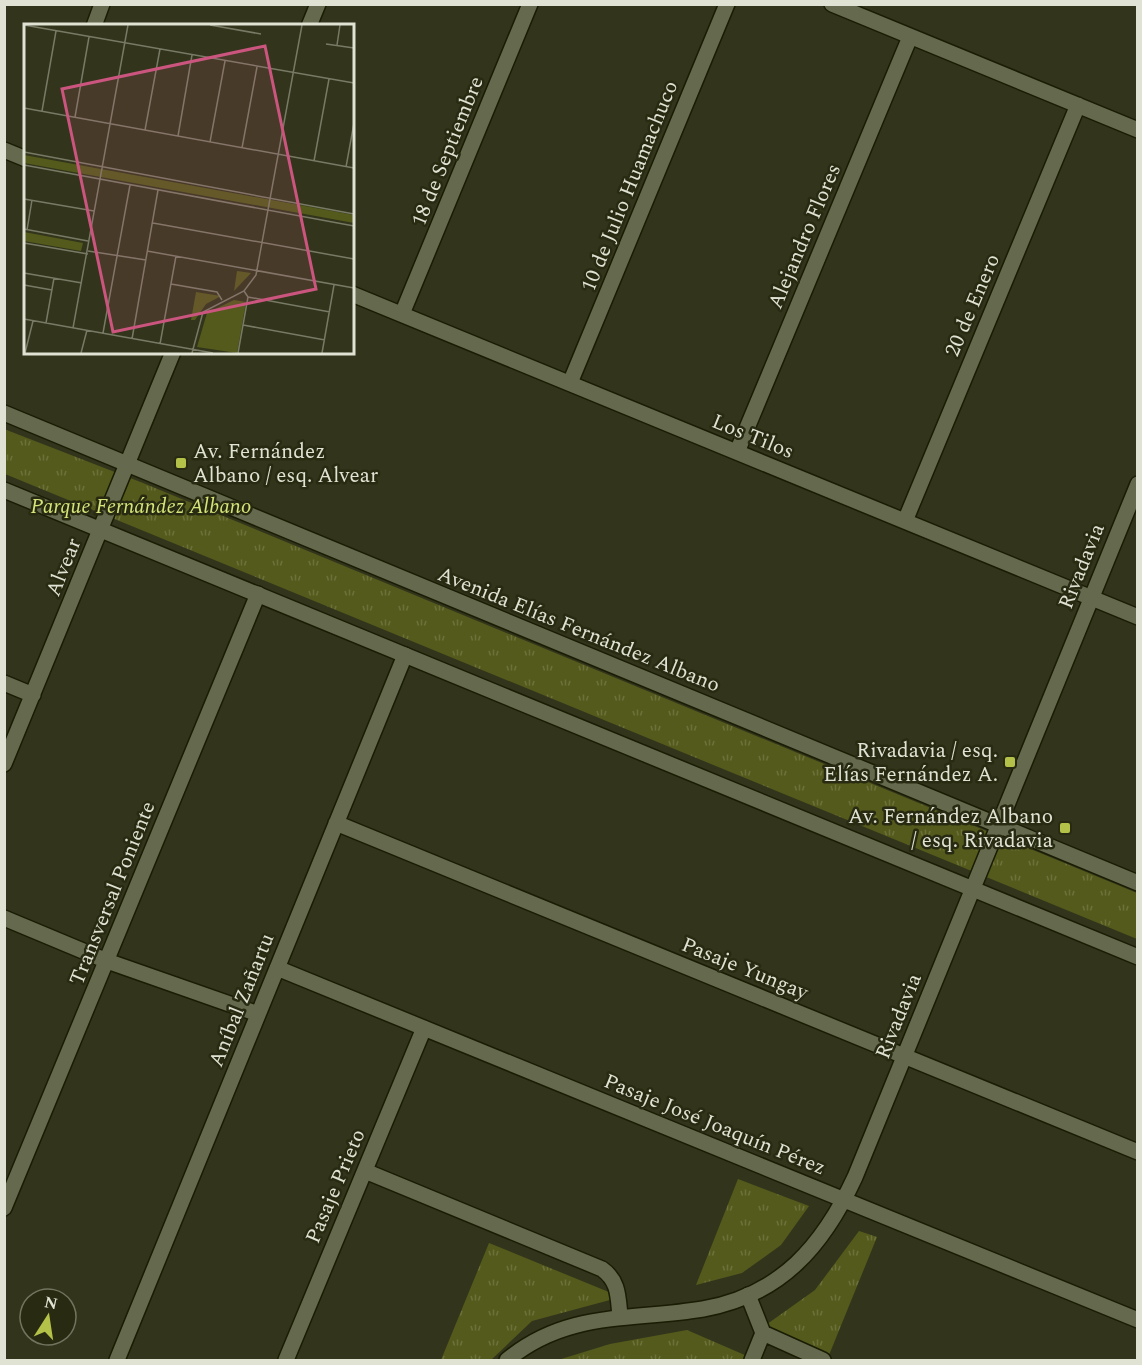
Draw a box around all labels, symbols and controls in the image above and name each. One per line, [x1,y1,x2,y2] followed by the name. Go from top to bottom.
[24,24,354,354] inset map
[403,72,493,231] street label: 18 de Septiembre
[573,76,687,297] street label: 10 de Julio Huamachuco
[760,159,850,314] street label: Alejandro Flores
[937,249,1009,362] street label: 20 de Enero
[707,406,799,468] street label: Los Tilos
[193,436,378,492] place label: Av. Fernández Albano / esq. Alvear
[174,456,188,470] marker: Av. Fernández Albano / esq. Alvear
[31,491,251,523] park label: Parque Fernández Albano
[1050,518,1114,614] street label: Rivadavia
[38,533,90,601] street label: Alvear
[433,558,725,701] street label: Avenida Elías Fernández Albano
[823,735,998,791] place label: Rivadavia / esq. Elías Fernández A.
[1003,755,1017,769] marker: Rivadavia / esq. Elías Fernández A.
[61,797,164,990] street label: Transversal Poniente
[848,801,1054,857] place label: Av. Fernández Albano / esq. Rivadavia
[1058,821,1072,835] marker: Av. Fernández Albano / esq. Rivadavia
[201,929,283,1072] street label: Aníbal Zañartu
[676,929,814,1009] street label: Pasaje Yungay
[867,968,931,1064] street label: Rivadavia
[599,1066,830,1184] street label: Pasaje José Joaquín Pérez
[297,1124,374,1249] street label: Pasaje Prieto
[18,1287,78,1347] north arrow
[42,1290,60,1316] text: N

